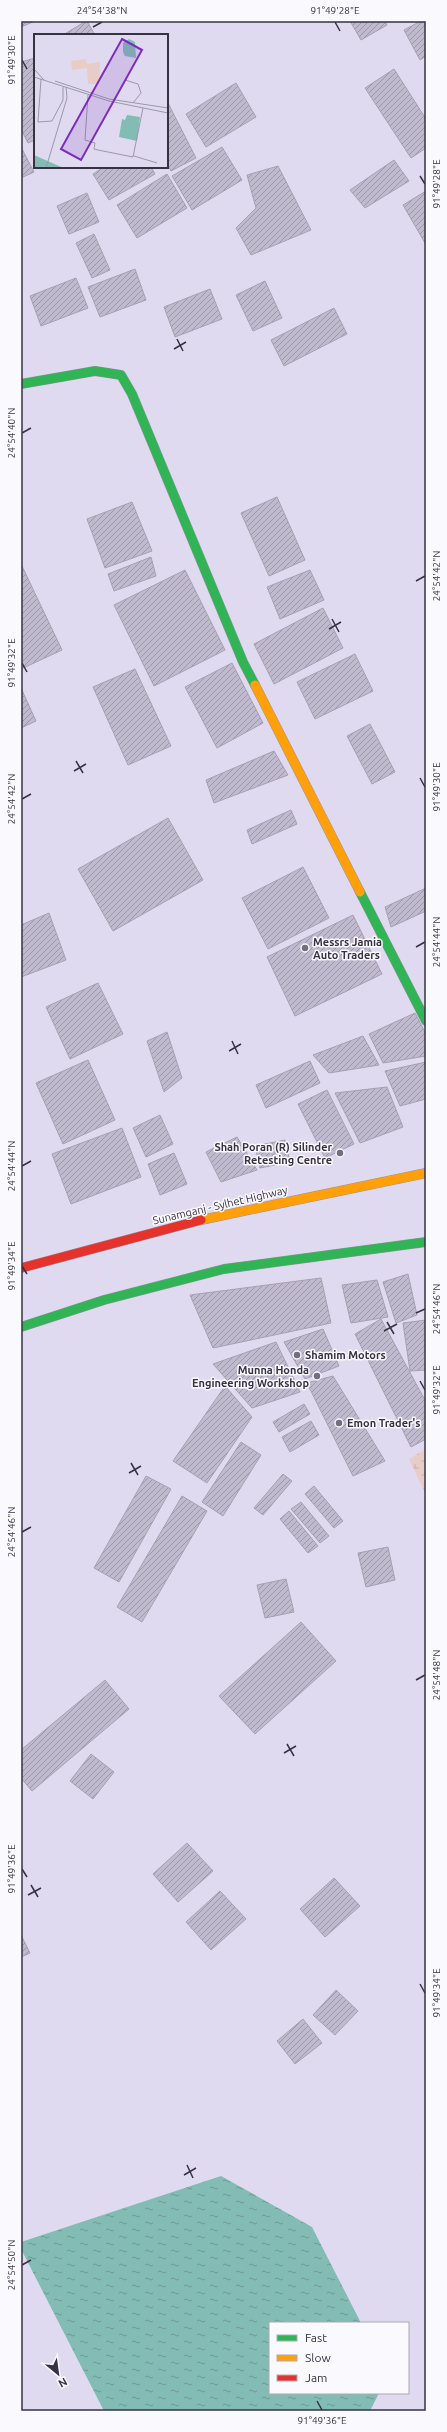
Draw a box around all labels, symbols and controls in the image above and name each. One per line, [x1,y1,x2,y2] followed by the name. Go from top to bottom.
[77,5,127,16] text: 24°54'38"N
[310,5,360,16] text: 91°49'28"E
[34,34,168,168] inset map
[6,35,17,85] text: 91°49'30"E
[431,159,442,209] text: 91°49'28"E
[6,408,17,458] text: 24°54'40"N
[431,551,442,601] text: 24°54'42"N
[6,638,17,688] text: 91°49'32"E
[431,762,442,812] text: 91°49'30"E
[6,774,17,824] text: 24°54'42"N
[431,917,442,967] text: 24°54'44"N
[313,936,382,961] place label: Messrs Jamia Auto Traders
[300,943,310,953] marker: Messrs Jamia Auto Traders
[6,1141,17,1191] text: 24°54'44"N
[214,1141,332,1166] place label: Shah Poran (R) Silinder Retesting Centre
[335,1148,345,1158] marker: Shah Poran (R) Silinder Retesting Centre
[151,1183,289,1226] street label: Sunamganj - Sylhet Highway
[6,1241,17,1291] text: 91°49'34"E
[431,1284,442,1334] text: 24°54'46"N
[305,1349,386,1361] place label: Shamim Motors
[292,1350,302,1360] marker: Shamim Motors
[192,1364,309,1389] place label: Munna Honda Engineering Workshop
[431,1365,442,1415] text: 91°49'32"E
[312,1371,322,1381] marker: Munna Honda Engineering Workshop
[347,1417,420,1429] place label: Emon Trader's
[334,1418,344,1428] marker: Emon Trader's
[6,1507,17,1557] text: 24°54'46"N
[431,1650,442,1700] text: 24°54'48"N
[6,1844,17,1894] text: 91°49'36"E
[431,1968,442,2018] text: 91°49'34"E
[6,2240,17,2290] text: 24°54'50"N
[269,2322,409,2394] legend
[305,2331,327,2344] text: Fast
[305,2351,331,2364] text: Slow
[38,2354,78,2394] north arrow
[305,2371,327,2384] text: Jam
[56,2376,69,2390] text: N
[297,2415,347,2426] text: 91°49'36"E

